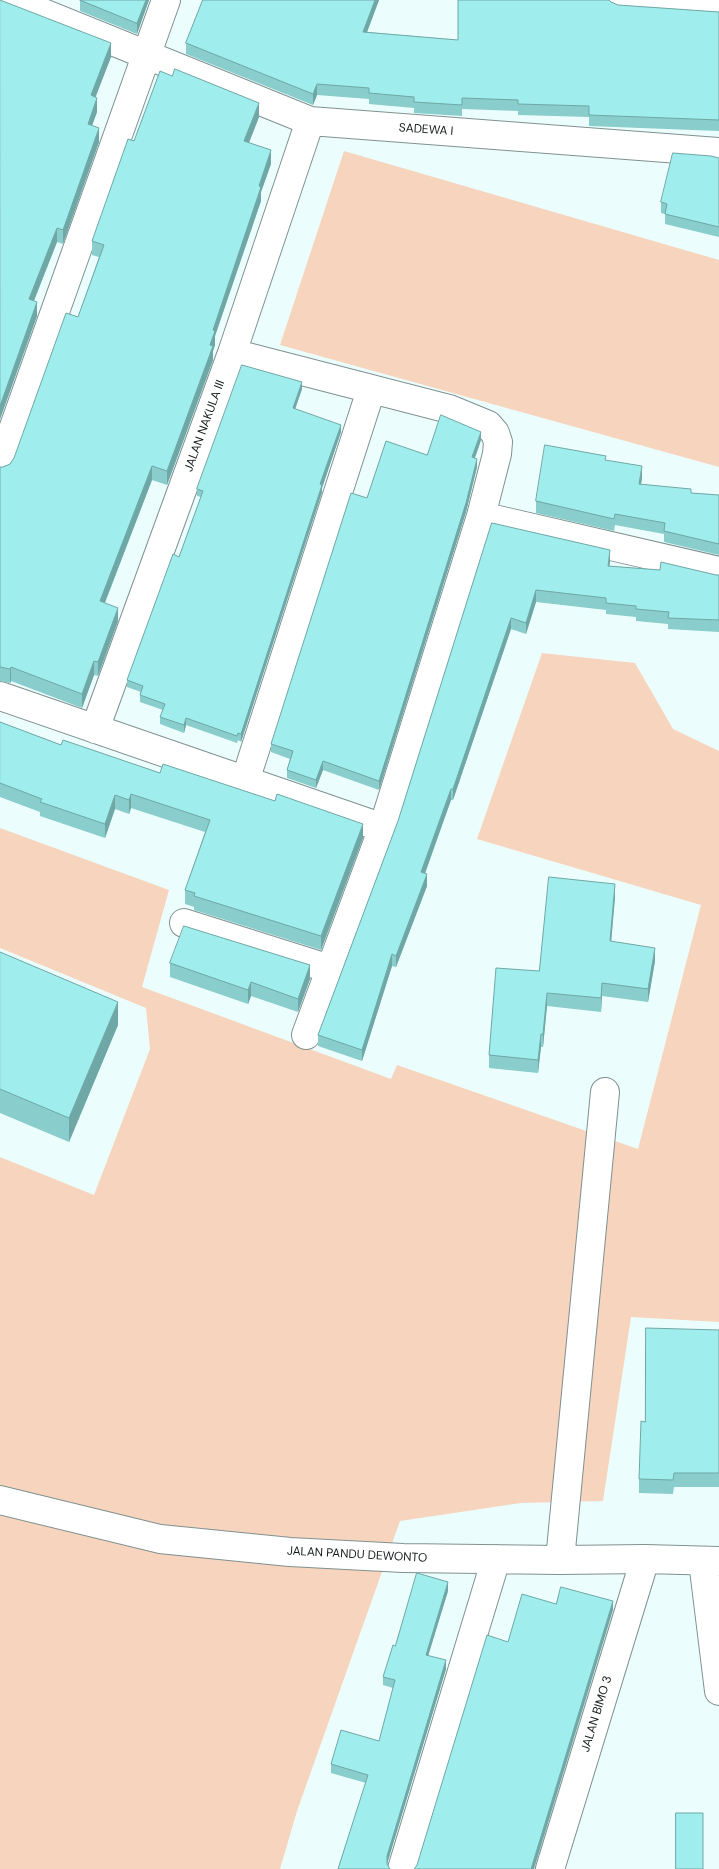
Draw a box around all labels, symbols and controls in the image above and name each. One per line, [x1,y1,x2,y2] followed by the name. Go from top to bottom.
[398,121,454,139] street label: SADEWA I
[182,378,228,474] street label: JALAN NAKULA III
[287,1544,427,1566] street label: JALAN PANDU DEWONTO
[579,1674,615,1754] street label: JALAN BIMO 3

